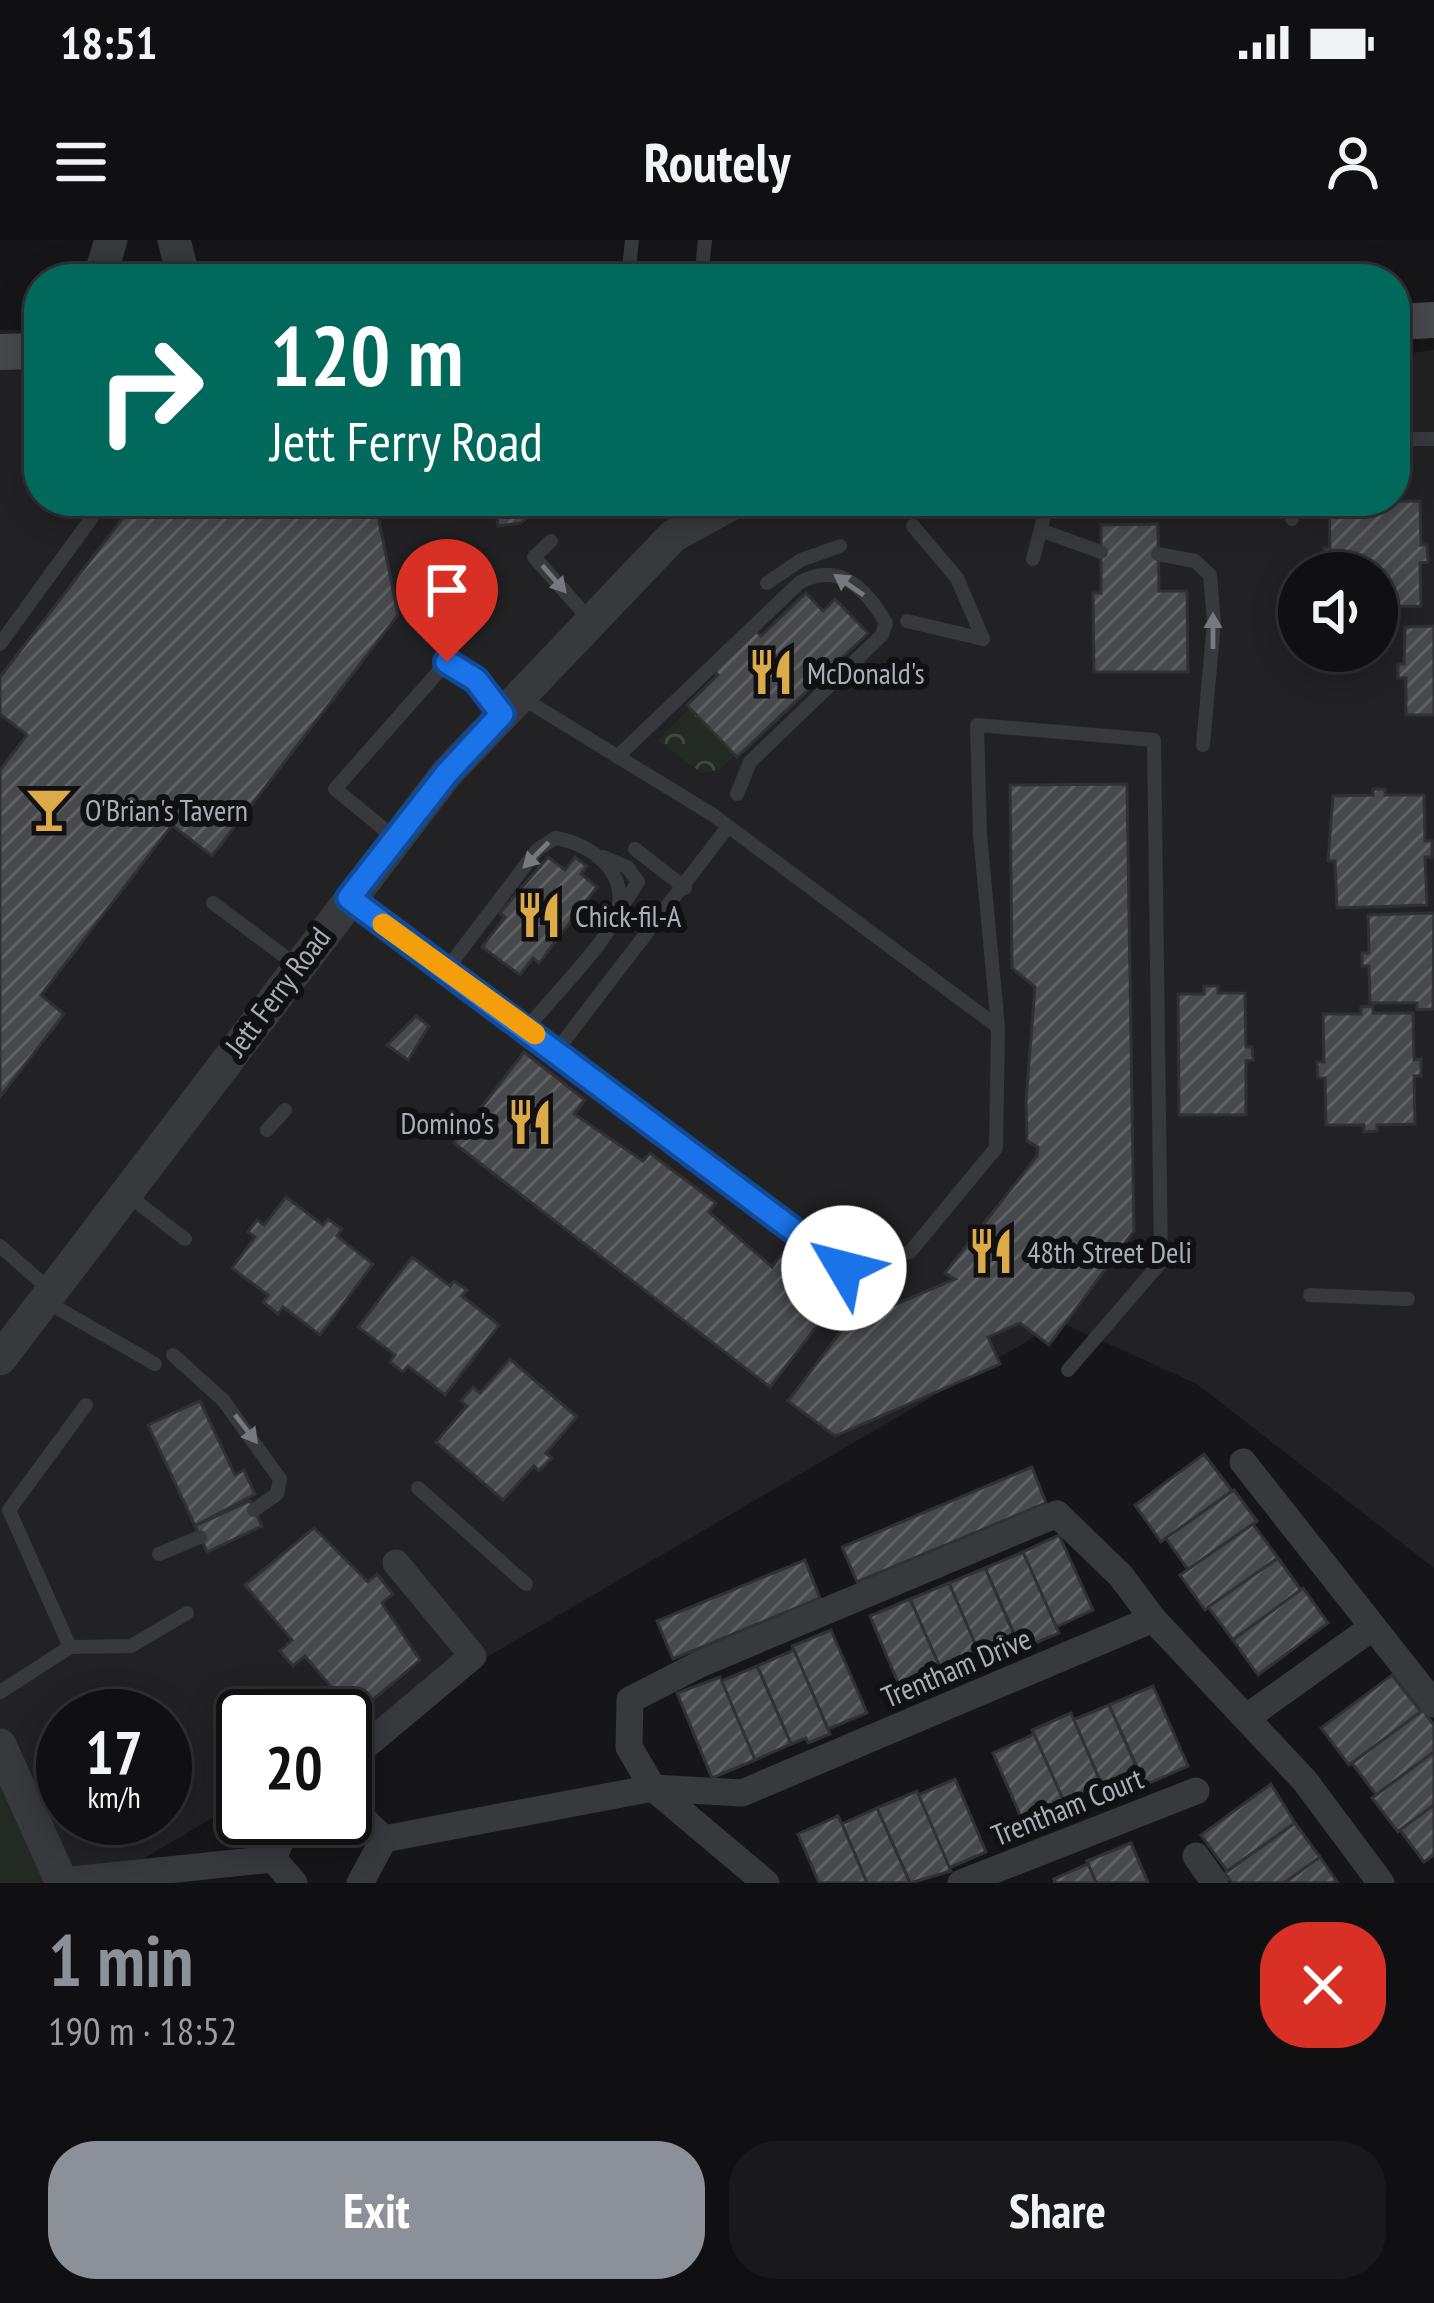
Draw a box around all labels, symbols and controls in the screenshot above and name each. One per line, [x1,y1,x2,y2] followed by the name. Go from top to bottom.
[60,13,157,71] text: 18:51
[644,127,790,197] text: Routely
[48,129,114,195] icon: menu
[1320,129,1386,195] icon: person
[270,300,463,409] text: 120 m
[72,312,228,468] icon: right
[270,406,543,476] text: Jett Ferry Road
[396,539,498,662] pin
[1278,552,1398,672] map controls
[1278,552,1398,672] button: sound
[414,557,480,623] icon: arrive
[540,565,567,594] one-way arrow
[833,573,866,597] one-way arrow
[1203,611,1222,649] one-way arrow
[746,647,796,697] restaurant icon: McDonald's
[807,653,925,692] place label: McDonald's
[24,784,74,834] bar icon: O'Brian's Tavern
[85,790,248,829] place label: O'Brian's Tavern
[523,841,551,869] one-way arrow
[514,890,564,940] restaurant icon: Chick-fil-A
[575,896,682,935] place label: Chick-fil-A
[215,919,338,1064] street label: Jett Ferry Road
[505,1097,555,1147] restaurant icon: Domino's
[400,1103,494,1142] place label: Domino's
[781,1205,907,1331] position arrow
[966,1226,1016,1276] restaurant icon: 48th Street Deli
[1027,1232,1192,1271] place label: 48th Street Deli
[233,1413,258,1444] one-way arrow
[875,1618,1037,1716] street label: Trentham Drive
[216,1689,372,1845] speed limit sign: 20
[85,1713,143,1791] text: 17
[985,1758,1149,1854] street label: Trentham Court
[87,1777,141,1816] text: km/h
[48,1913,193,2006] text: 1 min
[1260,1922,1386,2048] button: close
[48,2005,237,2056] text: 190 m · 18:52
[48,2141,705,2279] button: Exit
[729,2141,1386,2279] button: Share

